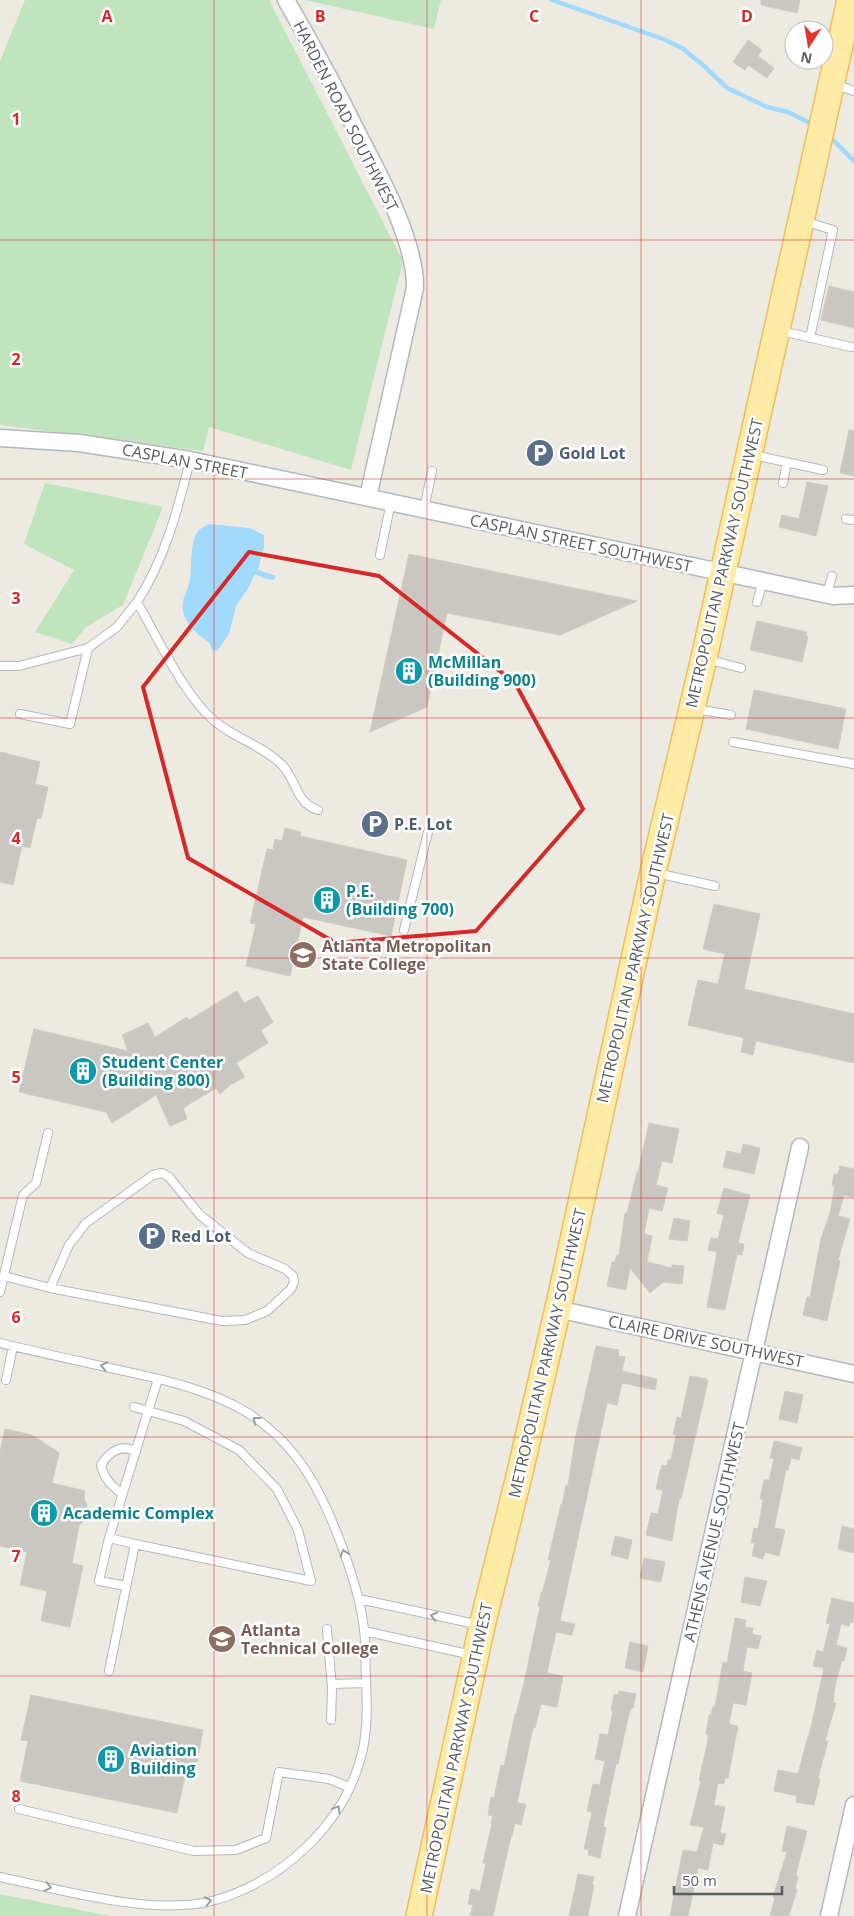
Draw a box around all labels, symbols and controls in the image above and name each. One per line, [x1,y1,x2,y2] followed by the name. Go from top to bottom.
[101,5,113,27] text: A
[315,5,325,27] text: B
[529,5,539,27] text: C
[741,5,753,27] text: D
[288,17,404,215] street label: HARDEN ROAD SOUTHWEST
[784,20,834,70] north arrow
[799,48,814,69] text: N
[11,108,21,130] text: 1
[11,348,21,370] text: 2
[680,416,768,710] street label: METROPOLITAN PARKWAY SOUTHWEST
[120,438,250,484] street label: CASPLAN STREET
[525,438,555,468] parking icon: Gold Lot
[559,442,626,464] place label: Gold Lot
[468,509,694,577] street label: CASPLAN STREET SOUTHWEST
[11,587,21,609] text: 3
[428,651,536,691] place label: McMillan (Building 900)
[394,656,424,686] building icon: McMillan (Building 900)
[360,809,390,839] parking icon: P.E. Lot
[591,811,679,1105] street label: METROPOLITAN PARKWAY SOUTHWEST
[394,813,452,835] place label: P.E. Lot
[11,827,21,849] text: 4
[346,880,454,920] place label: P.E. (Building 700)
[312,885,342,915] building icon: P.E. (Building 700)
[322,935,491,975] place label: Atlanta Metropolitan State College
[288,940,318,970] school or university icon: Atlanta Metropolitan State College
[102,1051,223,1091] place label: Student Center (Building 800)
[68,1056,98,1086] building icon: Student Center (Building 800)
[11,1066,21,1088] text: 5
[503,1206,591,1500] street label: METROPOLITAN PARKWAY SOUTHWEST
[137,1221,167,1251] parking icon: Red Lot
[171,1225,231,1247] place label: Red Lot
[11,1306,21,1328] text: 6
[606,1310,806,1373] street label: CLAIRE DRIVE SOUTHWEST
[100,1362,109,1372] one-way arrow
[253,1417,262,1426] one-way arrow
[678,1420,750,1644] street label: ATHENS AVENUE SOUTHWEST
[29,1498,59,1528] building icon: Academic Complex
[63,1502,215,1524] place label: Academic Complex
[11,1545,21,1567] text: 7
[340,1549,350,1558] one-way arrow
[414,1600,498,1895] street label: METROPOLITAN PARKWAY SOUTHWEST
[430,1611,439,1622] one-way arrow
[241,1619,379,1659] place label: Atlanta Technical College
[207,1624,237,1654] school or university icon: Atlanta Technical College
[130,1739,197,1779] place label: Aviation Building
[96,1744,126,1774] building icon: Aviation Building
[11,1785,21,1807] text: 8
[330,1805,340,1814] one-way arrow
[674,1864,782,1896] scale bar
[682,1870,717,1890] text: 50 m
[43,1881,52,1892] one-way arrow
[204,1896,213,1907] one-way arrow

